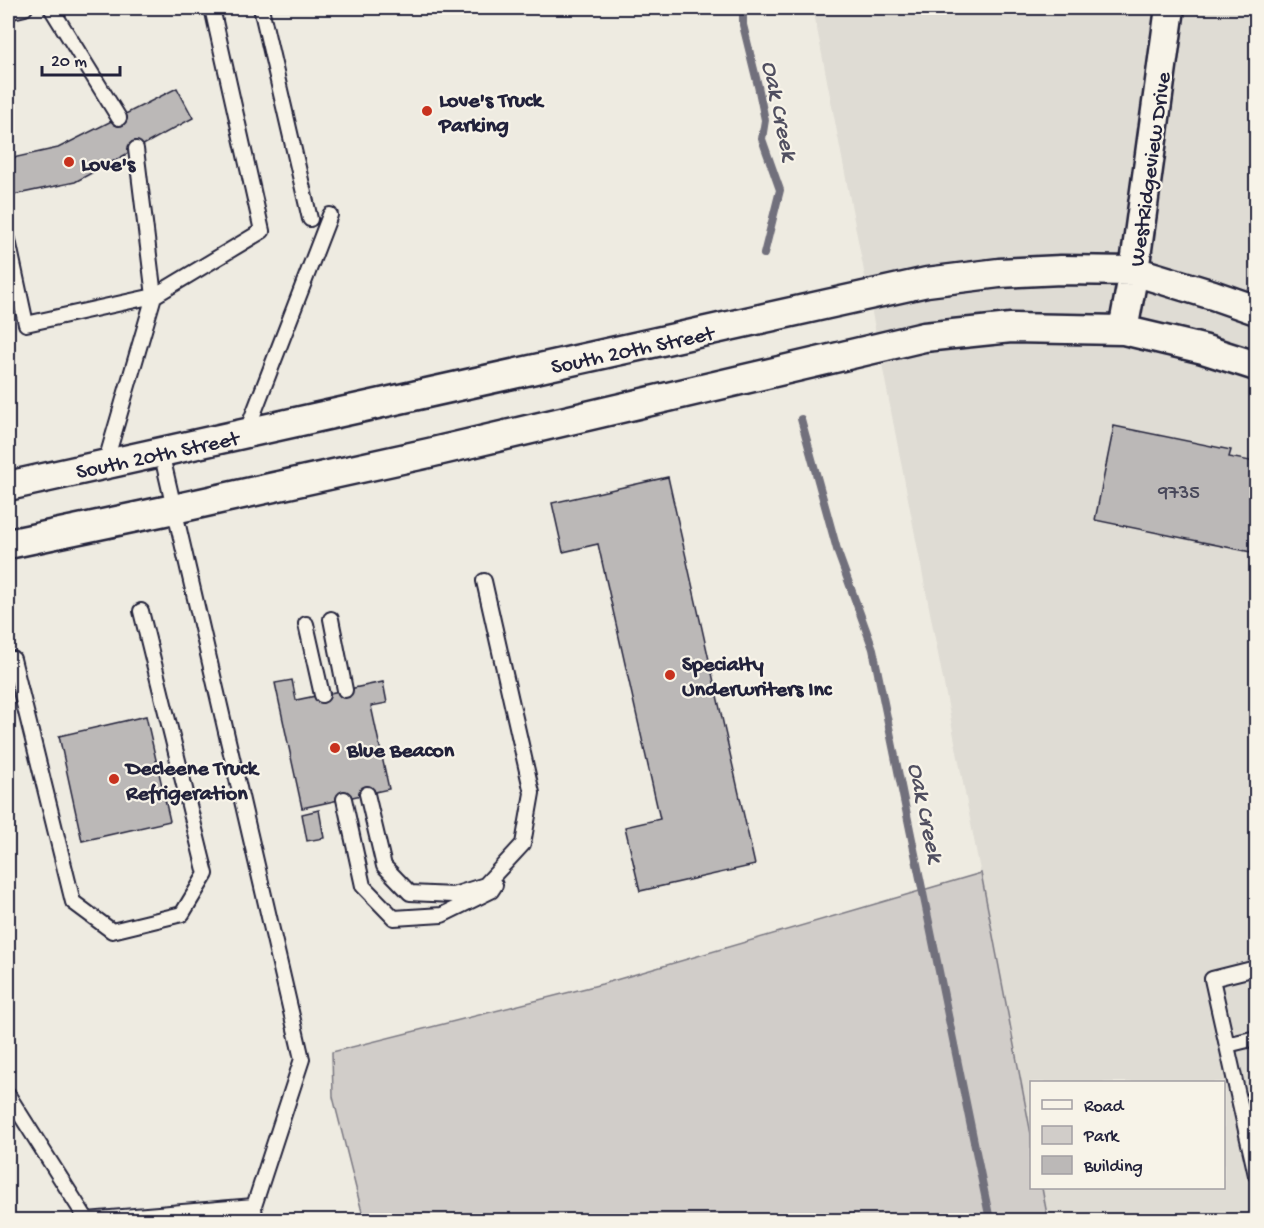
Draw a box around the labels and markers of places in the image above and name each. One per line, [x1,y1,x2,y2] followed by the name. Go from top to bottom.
[438,89,544,140] place label: Love's Truck Parking
[420,104,434,118] marker: Love's Truck Parking
[81,153,137,179] place label: Love's
[62,155,76,169] marker: Love's
[682,653,833,704] place label: Specialty Underwriters Inc
[663,668,677,682] marker: Specialty Underwriters Inc
[346,739,455,765] place label: Blue Beacon
[328,741,342,755] marker: Blue Beacon
[124,757,260,808] place label: Decleene Truck Refrigeration
[107,772,121,786] marker: Decleene Truck Refrigeration

